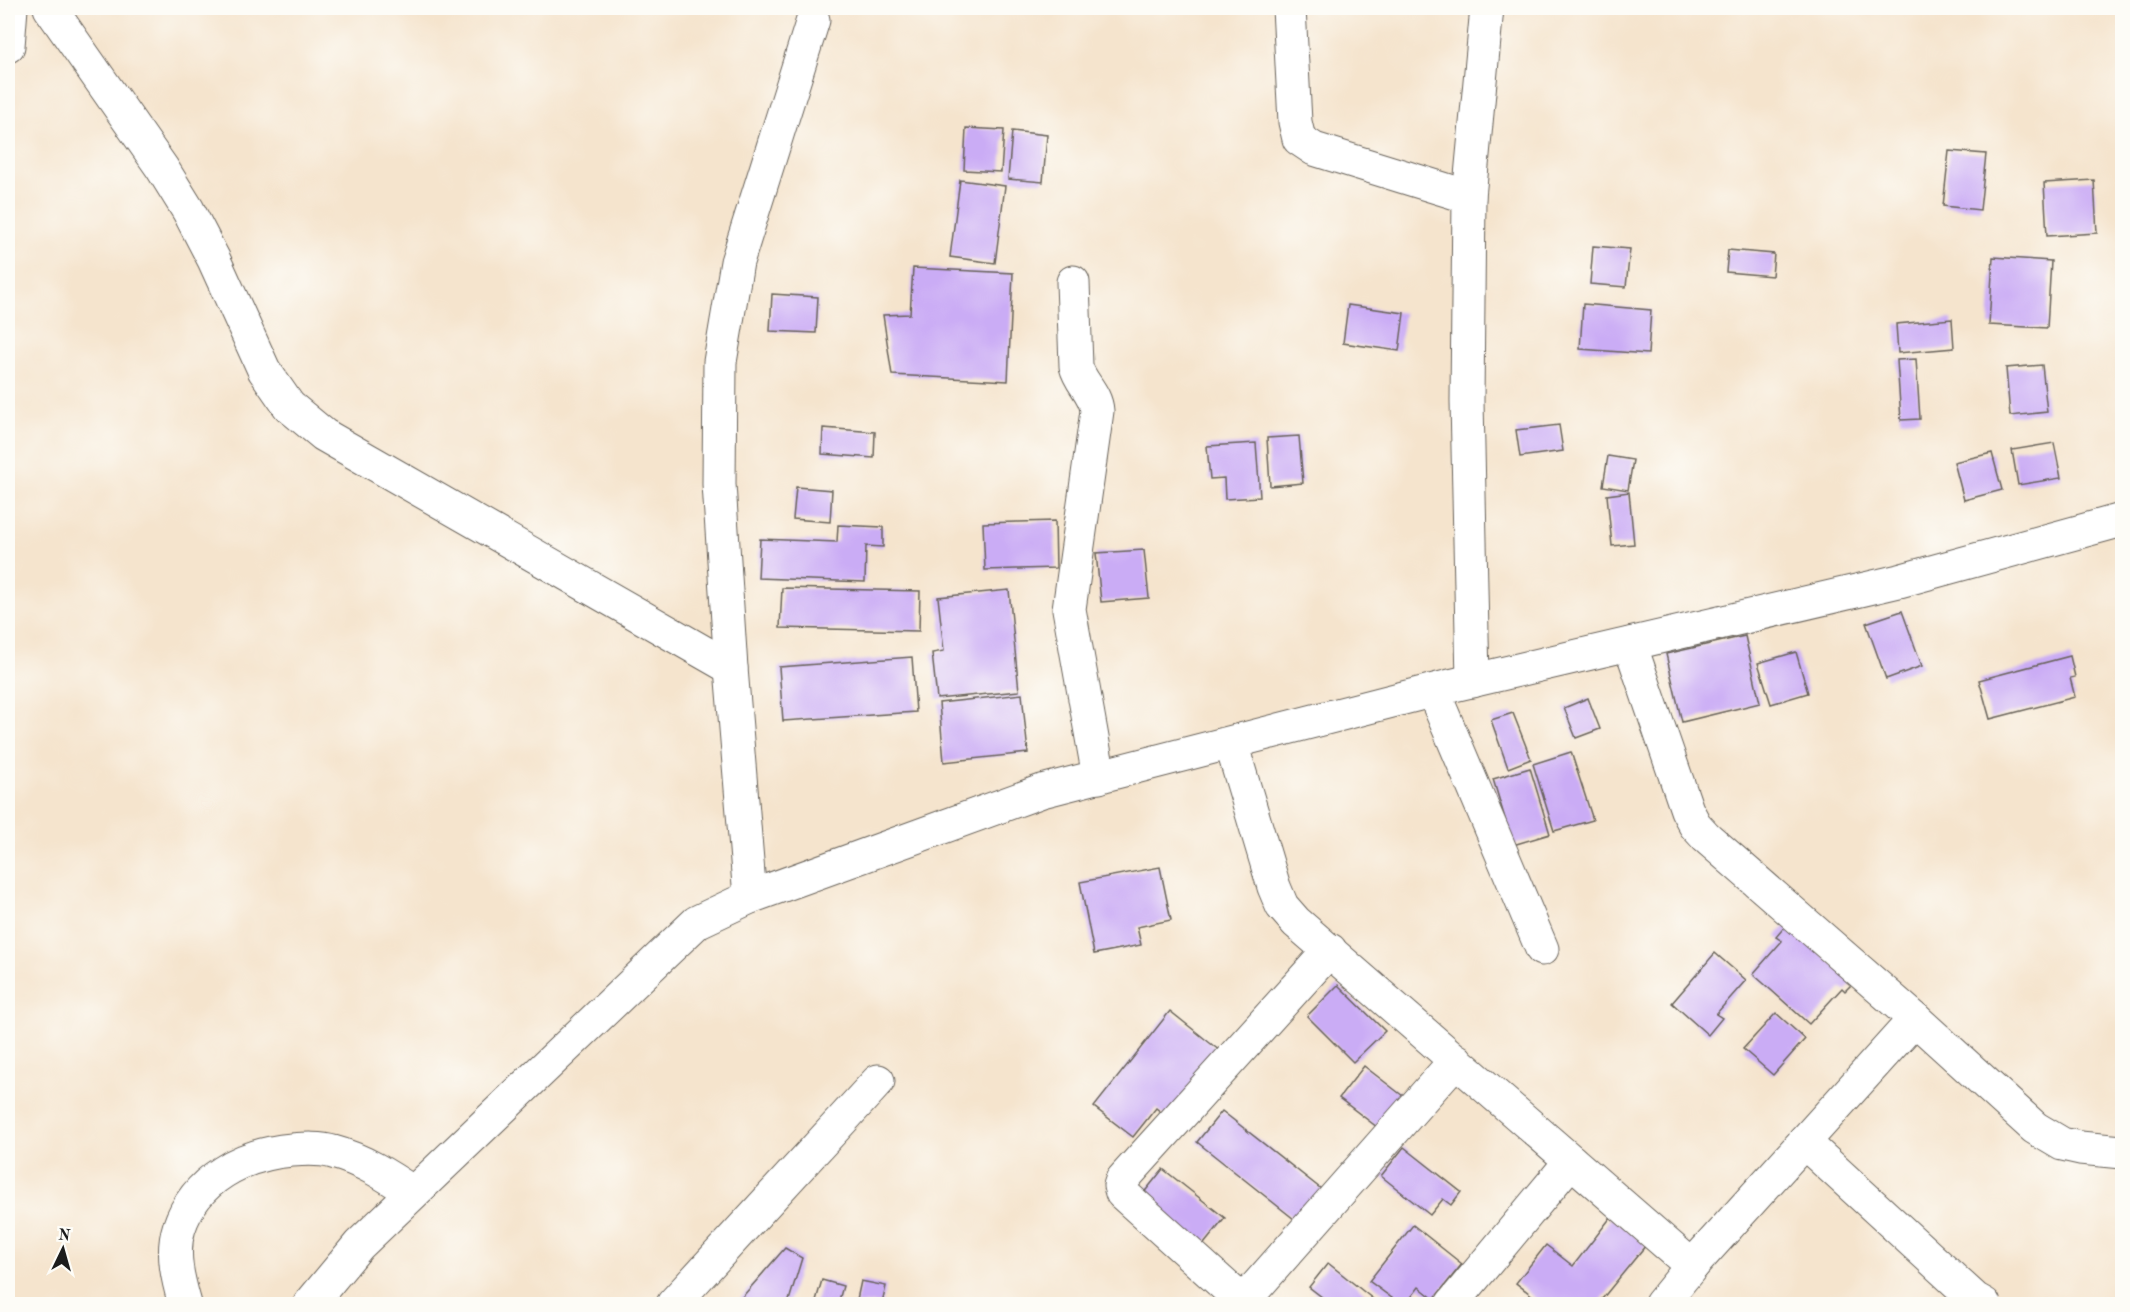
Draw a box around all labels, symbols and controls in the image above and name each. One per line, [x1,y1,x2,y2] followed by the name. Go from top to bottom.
[33,1219,93,1279] north arrow
[57,1228,72,1245] text: N

